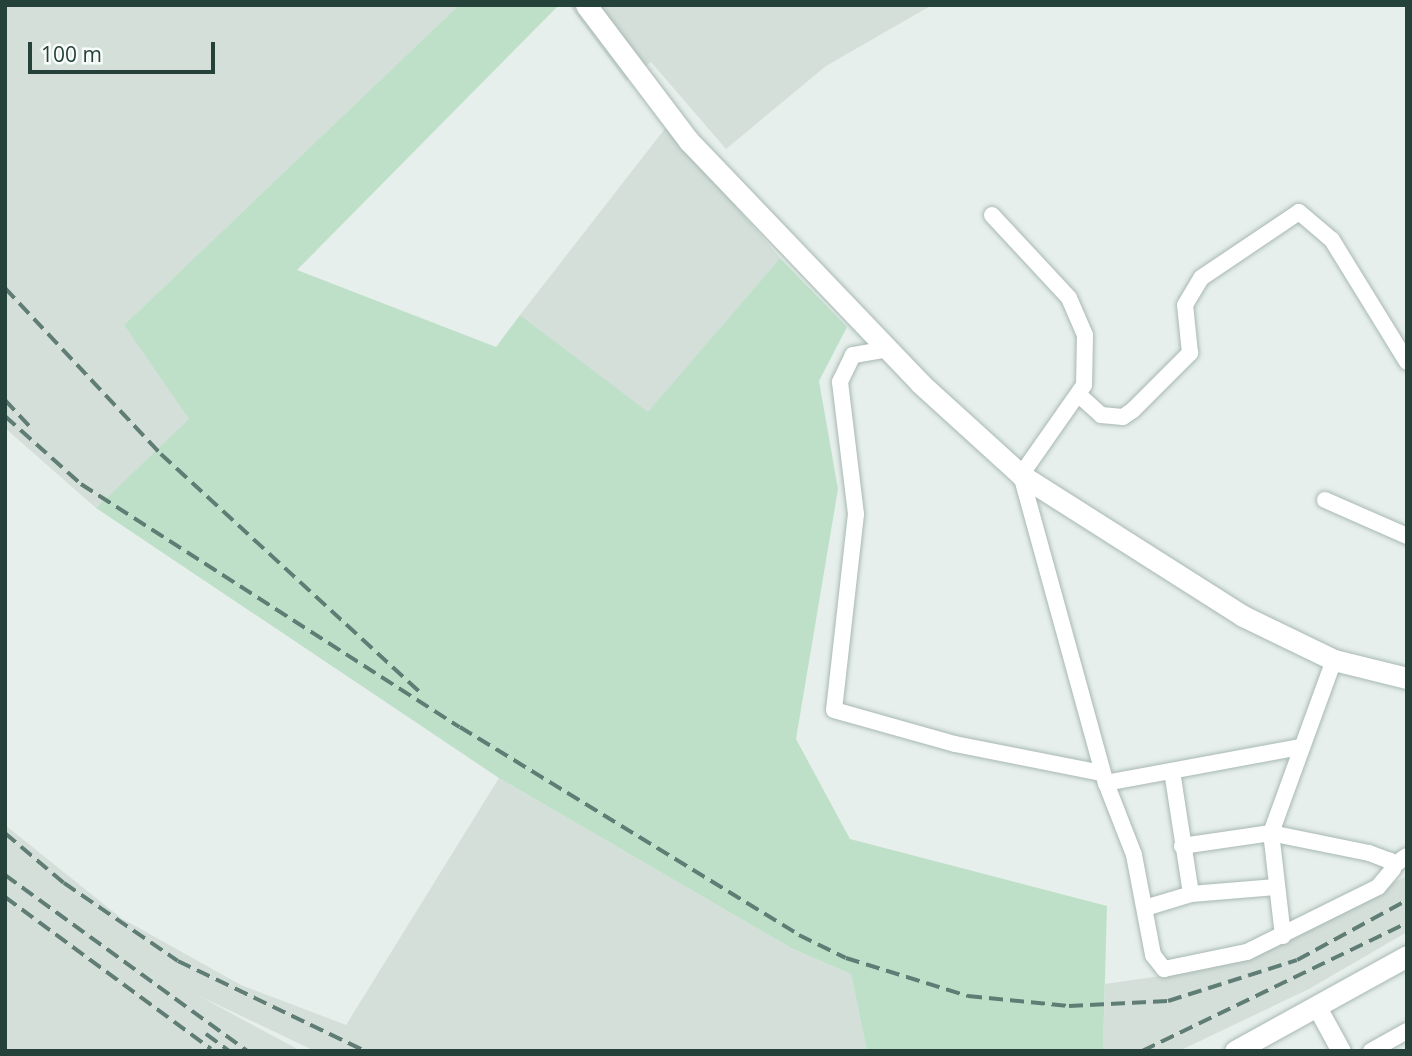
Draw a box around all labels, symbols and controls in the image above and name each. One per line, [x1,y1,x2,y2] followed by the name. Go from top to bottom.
[32,28,219,72] scale bar
[41,40,102,68] text: 100 m

